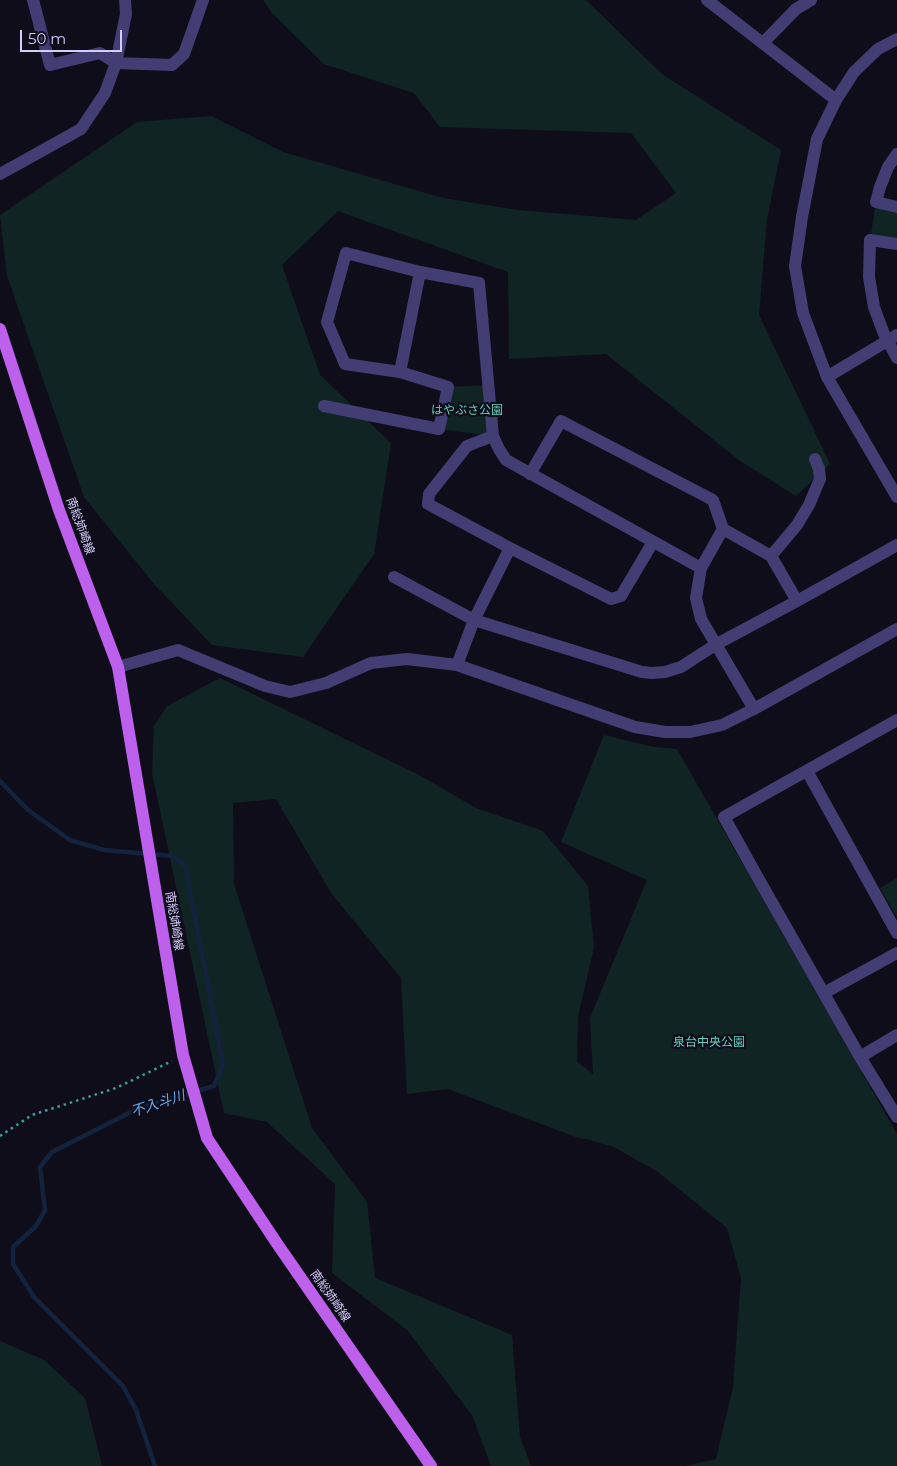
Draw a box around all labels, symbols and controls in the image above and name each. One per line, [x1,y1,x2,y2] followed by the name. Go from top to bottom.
[22,20,125,52] scale bar
[28,29,66,48] text: 50 m
[431,403,503,417] park label: はやぶさ公園
[63,495,97,557] street label: 南総姉崎線
[162,890,186,952] street label: 南総姉崎線
[673,1035,745,1049] park label: 泉台中央公園
[129,1087,187,1121] water label: 不入斗川
[307,1267,353,1325] street label: 南総姉崎線

